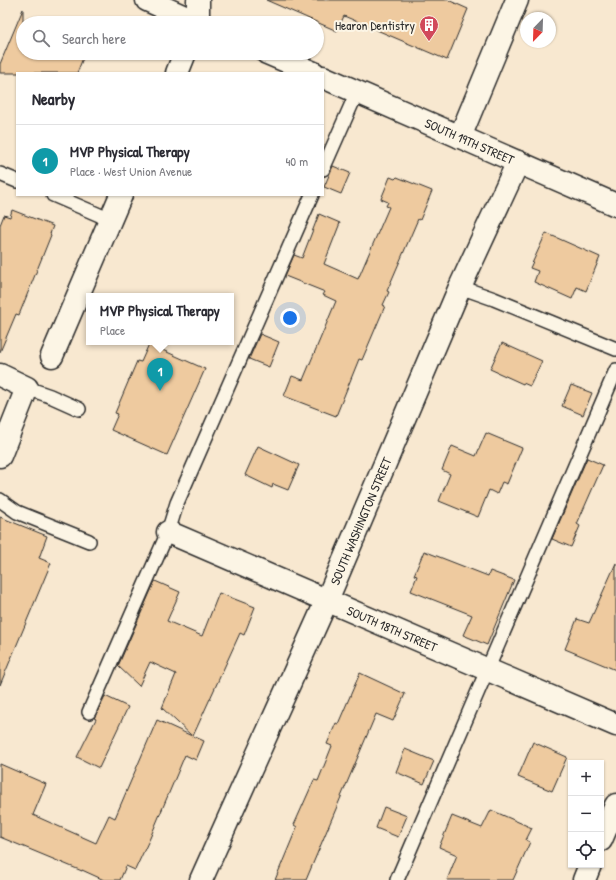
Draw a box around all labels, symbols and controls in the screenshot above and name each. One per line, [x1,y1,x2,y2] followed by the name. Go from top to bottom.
[520,12,556,48] north arrow
[418,14,440,42] building icon: Hearon Dentistry
[16,16,324,60] search box
[335,16,415,34] place label: Hearon Dentistry
[30,27,52,49] icon: search
[62,28,126,49] text: Search here
[32,87,75,110] text: Nearby
[422,114,518,169] street label: SOUTH 19TH STREET
[70,141,190,162] text: MVP Physical Therapy
[43,152,47,170] text: 1
[285,152,308,170] text: 40 m
[70,162,192,180] text: Place · West Union Avenue
[86,293,234,345] popup
[100,300,220,321] text: MVP Physical Therapy
[280,308,300,328] your location
[100,321,125,339] text: Place
[147,358,173,391] pin: 1
[326,453,396,587] street label: SOUTH WASHINGTON STREET
[344,601,441,656] street label: SOUTH 18TH STREET
[568,760,604,868] map controls
[568,760,604,796] button: +
[568,796,604,832] button: −
[568,832,604,868] button: locate

